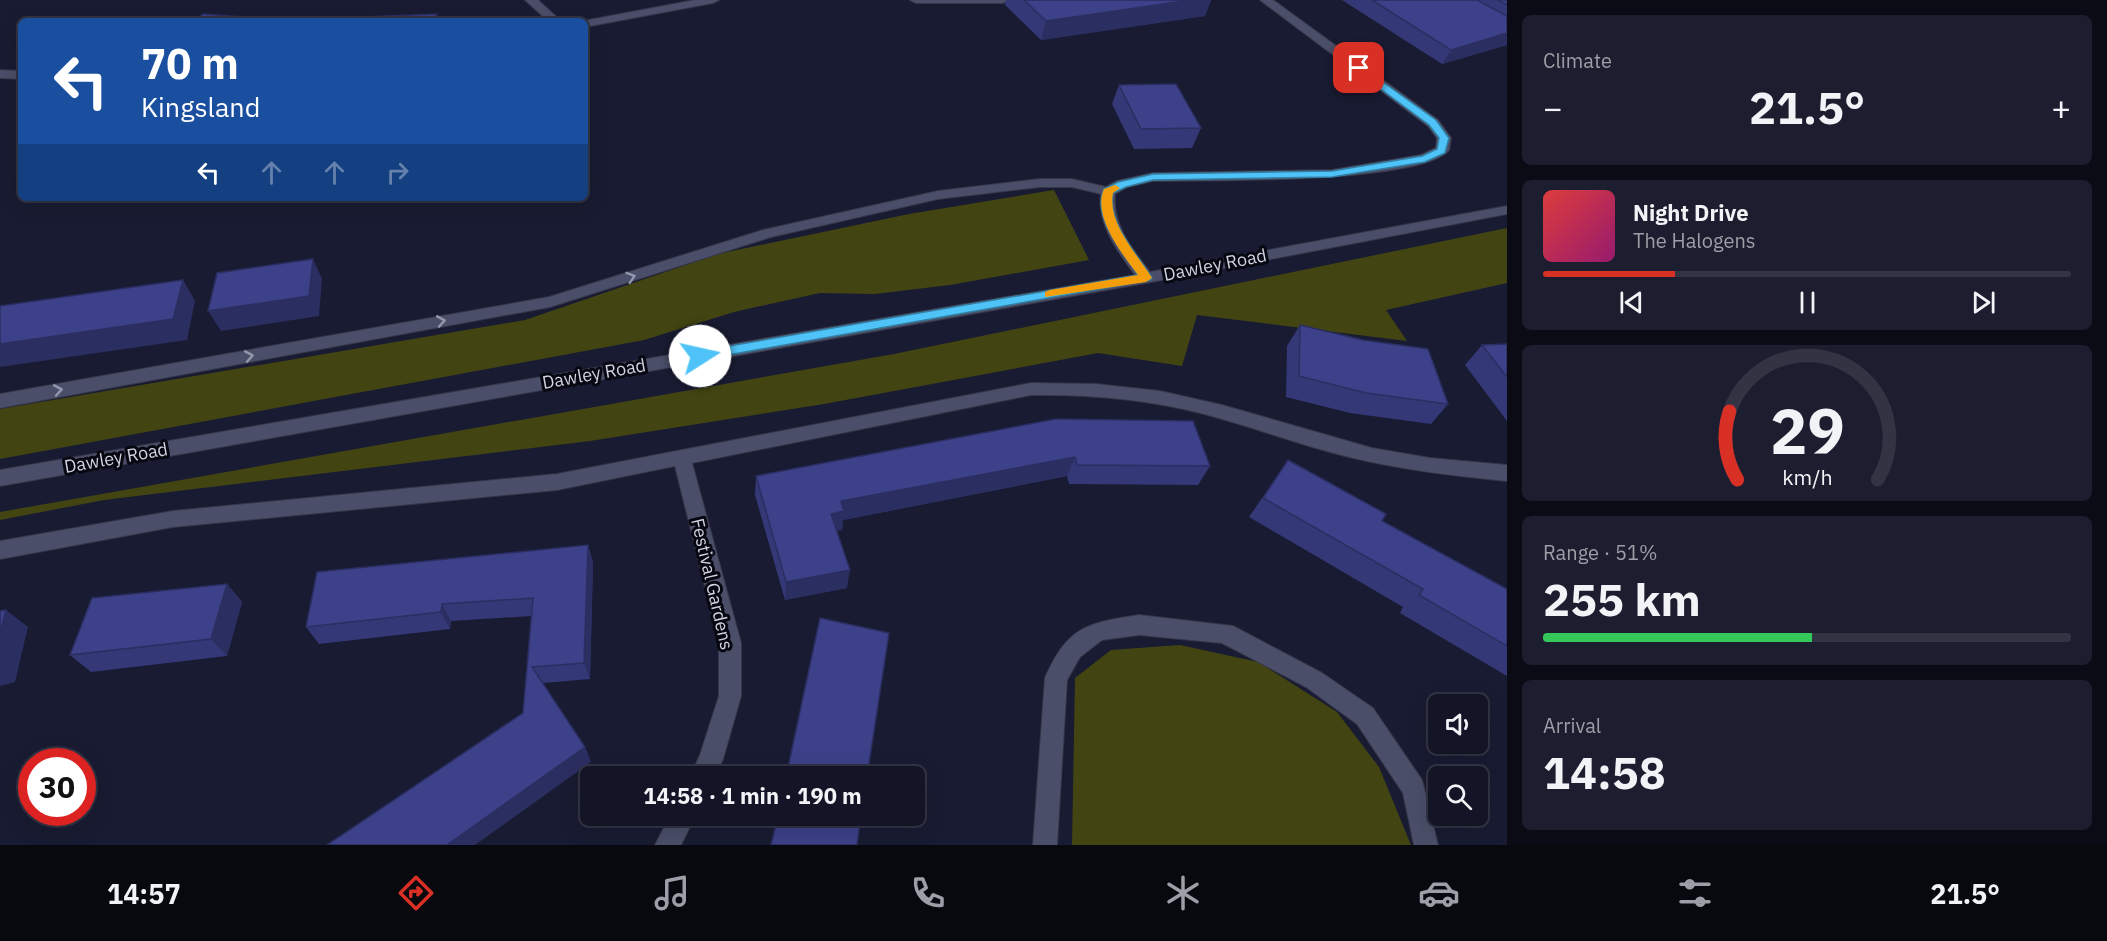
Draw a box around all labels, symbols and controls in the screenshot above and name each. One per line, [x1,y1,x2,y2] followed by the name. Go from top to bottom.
[141,36,239,91] text: 70 m
[42,42,120,120] icon: left
[1333,42,1384,93] pin
[1543,47,1612,74] text: Climate
[1342,51,1375,84] icon: arrive
[1749,78,1865,136] text: 21.5°
[1543,86,1563,129] text: −
[2051,86,2071,129] text: +
[141,89,260,124] text: Kingsland
[192,156,225,189] icon: left
[255,156,288,189] icon: ahead
[318,156,351,189] icon: ahead
[381,156,414,189] icon: right
[1633,198,1749,227] text: Night Drive
[1633,227,1755,254] text: The Halogens
[1161,243,1269,286] street label: Dawley Road
[625,272,636,284] one-way arrow
[1615,286,1648,319] icon: previous
[1791,286,1824,319] icon: pause
[1967,286,2000,319] icon: next
[436,315,446,328] one-way arrow
[668,324,732,388] position arrow
[244,350,254,363] one-way arrow
[540,353,647,394] street label: Dawley Road
[52,384,62,397] one-way arrow
[1770,390,1844,471] text: 29
[62,437,169,478] street label: Dawley Road
[1782,463,1832,491] text: km/h
[686,516,739,652] street label: Festival Gardens
[1543,539,1658,566] text: Range · 51%
[1543,570,1701,628] text: 255 km
[1428,694,1488,826] map controls
[1428,694,1488,754] button: sound
[1543,712,1601,739] text: Arrival
[1543,743,1666,801] text: 14:58
[18,748,96,826] speed limit sign: 30
[1428,766,1488,826] button: search
[643,781,862,810] text: 14:58 · 1 min · 190 m
[395,872,437,914] icon: directions
[651,872,693,914] icon: music
[907,872,949,914] icon: phone
[1162,872,1204,914] icon: climate
[1418,872,1460,914] icon: car
[1674,872,1716,914] icon: filters
[107,876,181,911] text: 14:57
[1930,876,2000,911] text: 21.5°

